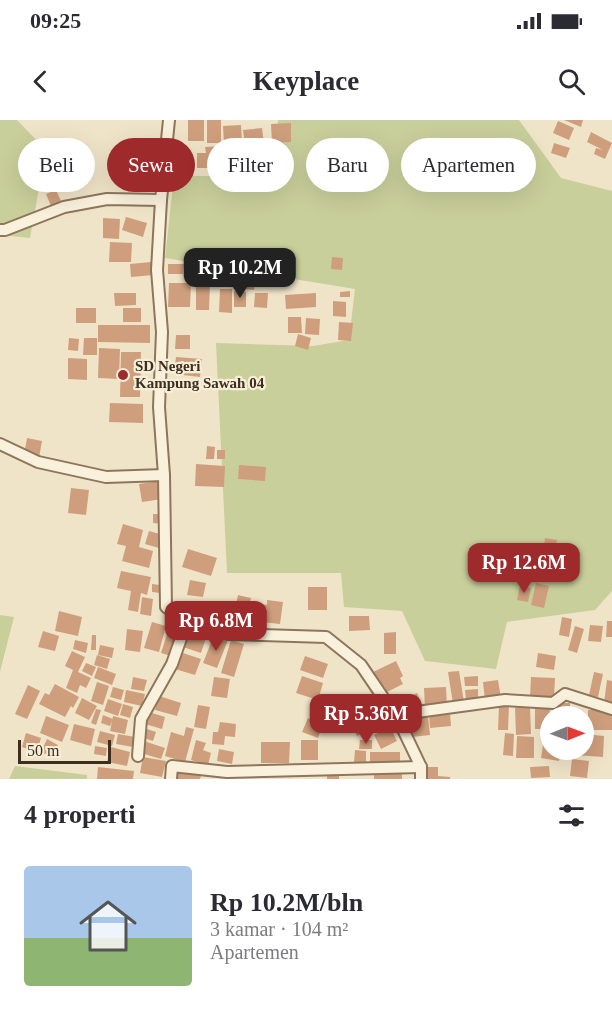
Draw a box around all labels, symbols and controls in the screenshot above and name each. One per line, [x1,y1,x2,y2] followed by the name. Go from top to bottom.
[30,8,81,33] text: 09:25
[24,65,57,98] icon: back
[555,65,588,98] icon: search
[253,66,359,96] text: Keyplace
[18,138,95,192] chip: Beli
[107,138,195,192] chip: Sewa
[207,138,294,192] chip: Filter
[306,138,389,192] chip: Baru
[401,138,536,192] chip: Apartemen
[178,248,302,299] pin: Rp 10.2M
[198,256,282,278] text: Rp 10.2M
[135,358,265,391] place label: SD Negeri Kampung Sawah 04
[116,368,130,382] marker: SD Negeri Kampung Sawah 04
[462,543,586,594] pin: Rp 12.6M
[482,551,566,573] text: Rp 12.6M
[161,601,271,652] pin: Rp 6.8M
[179,609,253,631] text: Rp 6.8M
[304,694,428,745] pin: Rp 5.36M
[324,702,408,724] text: Rp 5.36M
[540,706,594,760] north arrow
[540,706,594,760] map controls
[18,737,111,764] scale bar
[27,742,59,759] text: 50 m
[555,799,588,832] icon: filters
[24,800,135,829] text: 4 properti
[210,888,363,917] text: Rp 10.2M/bln
[72,890,144,962] icon: home
[210,918,348,940] text: 3 kamar · 104 m²
[210,941,299,963] text: Apartemen

